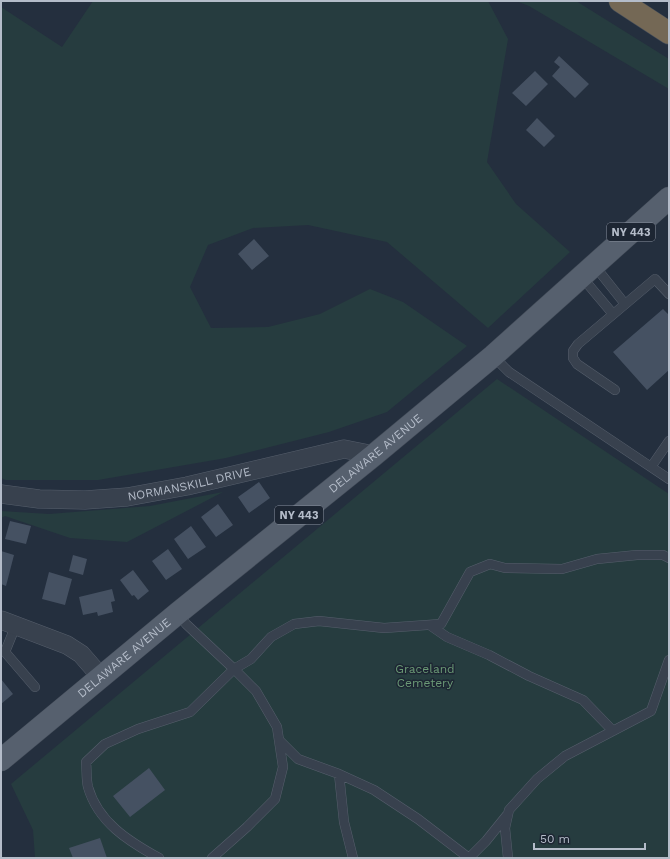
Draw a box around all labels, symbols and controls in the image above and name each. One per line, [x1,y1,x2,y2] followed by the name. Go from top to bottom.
[607,223,655,241] road number: NY 443
[326,411,425,496] street label: DELAWARE AVENUE
[126,464,253,504] street label: NORMANSKILL DRIVE
[275,506,323,524] road number: NY 443
[75,615,174,700] street label: DELAWARE AVENUE
[395,662,455,690] park label: Graceland Cemetery
[534,825,645,851] scale bar
[540,832,570,846] text: 50 m

